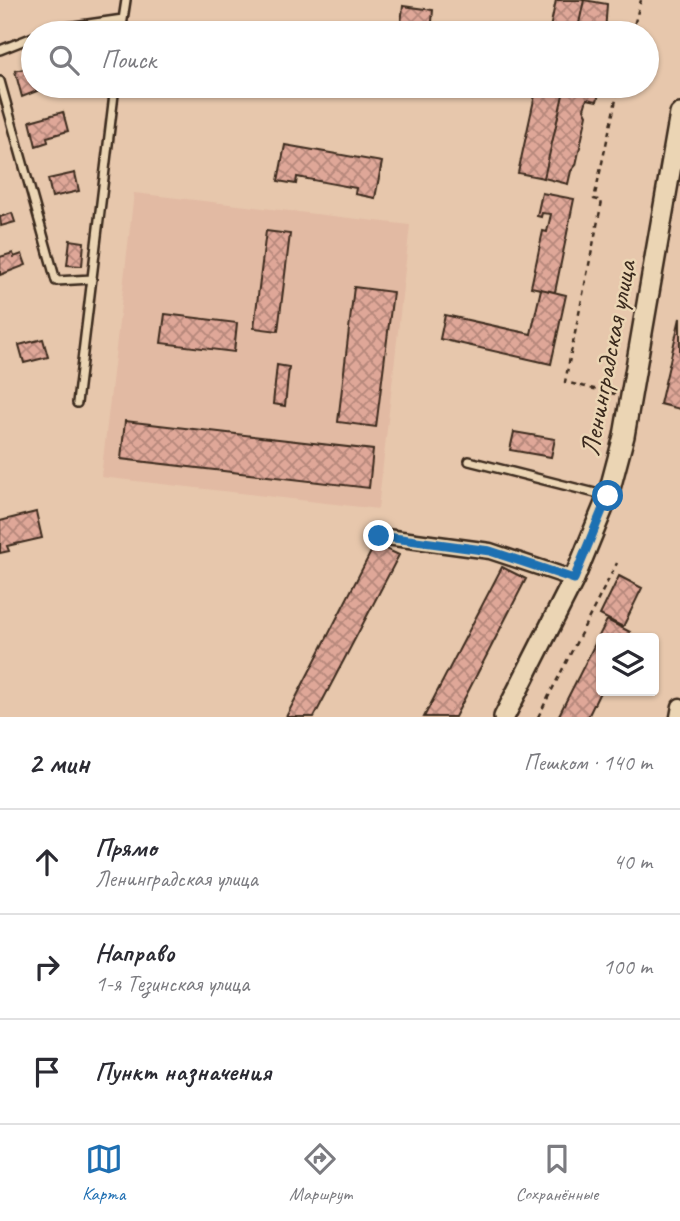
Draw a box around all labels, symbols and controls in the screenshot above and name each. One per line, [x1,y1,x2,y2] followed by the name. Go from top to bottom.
[21,21,659,98] search box
[45,41,83,79] icon: search
[101,43,156,76] text: Поиск
[571,256,644,459] street label: Ленинградская улица
[592,480,623,511] route start
[363,520,394,551] route end
[596,633,659,696] map controls
[596,633,659,696] button: layers
[28,744,89,782] text: 2 мин
[524,748,652,777] text: Пешком · 140 m
[95,831,157,864] text: Прямо
[28,843,66,881] icon: ahead
[613,847,652,876] text: 40 m
[95,864,258,893] text: Ленинградская улица
[95,936,174,969] text: Направо
[28,948,66,986] icon: right
[603,952,652,981] text: 100 m
[95,969,249,998] text: 1-я Тезинская улица
[28,1053,66,1091] icon: arrive
[95,1055,271,1088] text: Пункт назначения
[82,1140,125,1206] tab: Карта
[289,1140,352,1206] tab: Маршрут
[516,1140,598,1206] tab: Сохранённые

